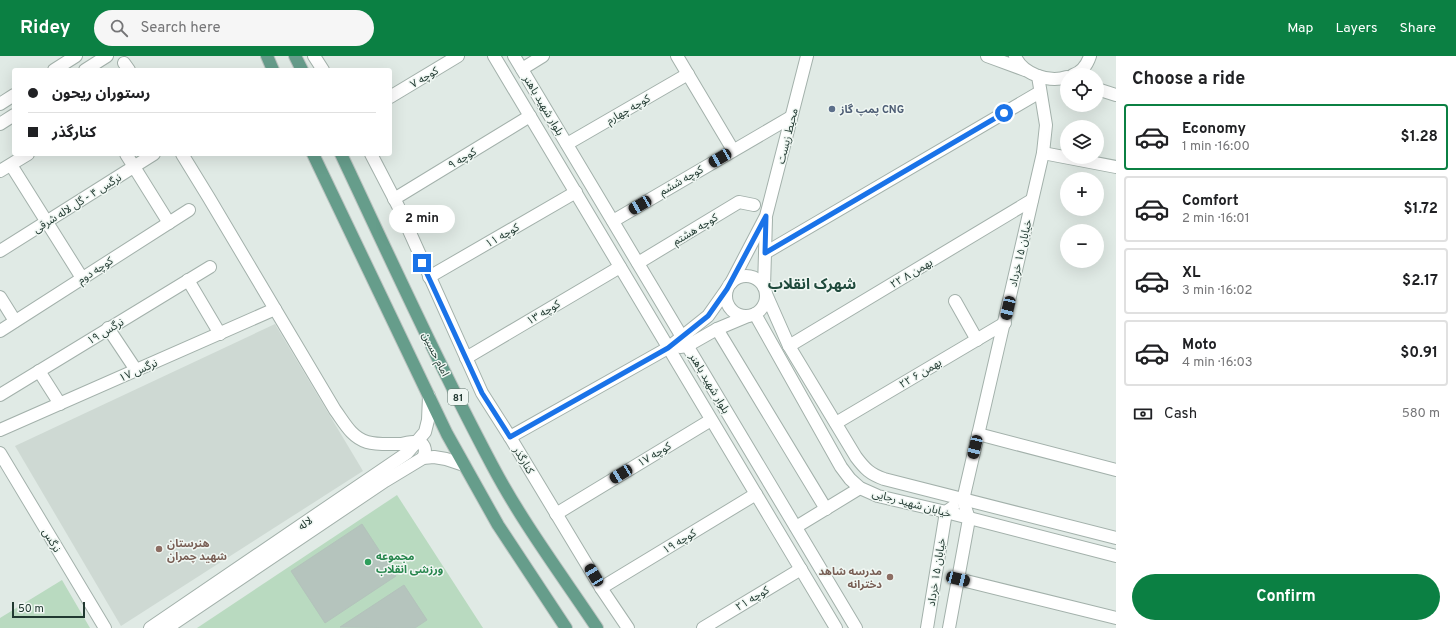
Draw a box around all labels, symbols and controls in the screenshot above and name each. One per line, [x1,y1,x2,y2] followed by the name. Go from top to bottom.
[94,10,374,46] search box
[20,16,70,40] text: Ridey
[108,17,130,39] icon: search
[140,19,221,38] text: Search here
[1287,20,1313,37] text: Map
[1335,20,1377,37] text: Layers
[1399,20,1436,37] text: Share
[408,64,442,92] street label: کوچه ۷
[1060,68,1104,268] map controls
[1060,68,1104,112] button: locate
[1132,68,1245,91] text: Choose a ride
[519,72,567,138] street label: بلوار شهید باهنر
[52,85,151,104] text: رستوران ریحون
[604,91,653,128] street label: کوچه چهارم
[839,103,904,117] place label: پمپ گاز CNG
[827,104,837,114] marker: پمپ گاز CNG
[995,104,1013,122] route start
[774,107,802,166] street label: محیط زیست
[1134,119,1170,155] icon: car
[1060,120,1104,164] button: layers
[1182,120,1246,139] text: Economy
[52,124,96,143] text: کنارگذر
[1401,128,1438,147] text: $1.28
[1182,139,1250,155] text: 1 min · 16:00
[446,145,480,173] street label: کوچه ۹
[707,147,733,169] car
[657,162,707,200] street label: کوچه ششم
[31,171,124,237] street label: نرگس ۴ - گل لاله شرقی
[1060,172,1104,216] button: +
[1134,191,1170,227] icon: car
[1182,192,1239,211] text: Comfort
[627,194,653,216] car
[1404,200,1438,219] text: $1.72
[389,205,455,233] callout: 2 min
[405,211,439,227] text: 2 min
[670,211,721,250] street label: کوچه هشتم
[1182,211,1249,227] text: 2 min · 16:01
[1006,218,1036,288] street label: خیابان ۱۵ خرداد
[483,220,522,251] street label: کوچه ۱۱
[1060,224,1104,268] button: −
[75,254,116,288] street label: کوچه دوم
[413,254,431,272] route end
[888,256,935,292] street label: ۲۲ بهمن ۸
[1134,263,1170,299] icon: car
[1182,264,1200,283] text: XL
[1402,272,1438,291] text: $2.17
[768,276,856,295] district label: شهرک انقلاب
[1182,283,1252,299] text: 3 min · 16:02
[999,295,1017,321] car
[524,297,563,328] street label: کوچه ۱۳
[85,315,127,348] street label: نرگس ۱۹
[418,330,452,379] street label: امام حسین
[1134,335,1170,371] icon: car
[1182,336,1217,355] text: Moto
[1400,344,1438,363] text: $0.91
[685,350,733,416] street label: بلوار شهید باهنر
[1182,355,1253,371] text: 4 min · 16:03
[117,356,160,386] street label: نرگس ۱۷
[897,356,944,392] street label: ۲۲ بهمن ۶
[448,389,468,405] road number: 81
[1132,403,1154,425] icon: cash
[1164,405,1197,424] text: Cash
[1402,406,1440,422] text: 580 m
[966,434,984,460] car
[635,439,674,470] street label: کوچه ۱۷
[509,443,537,477] street label: کنارگذر
[608,463,634,485] car
[871,487,953,521] street label: خیابان شهید رجایی
[296,514,316,534] street label: لاله
[39,526,64,555] street label: نرگس
[660,526,699,557] street label: کوچه ۱۹
[167,537,227,564] place label: هنرستان شهید چمران
[925,537,949,607] street label: خیابان ۱۵ خرداد
[154,544,164,554] marker: هنرستان شهید چمران
[376,550,443,577] place label: مجموعه ورزشی انقلاب
[363,557,373,567] marker: مجموعه ورزشی انقلاب
[583,562,605,588] car
[819,565,882,592] place label: مدرسه شاهد دخترانه
[945,570,971,588] car
[885,572,895,582] marker: مدرسه شاهد دخترانه
[1132,574,1440,620] button: Confirm
[733,583,772,614] street label: کوچه ۲۱
[12,600,85,619] scale bar
[18,602,44,616] text: 50 m

